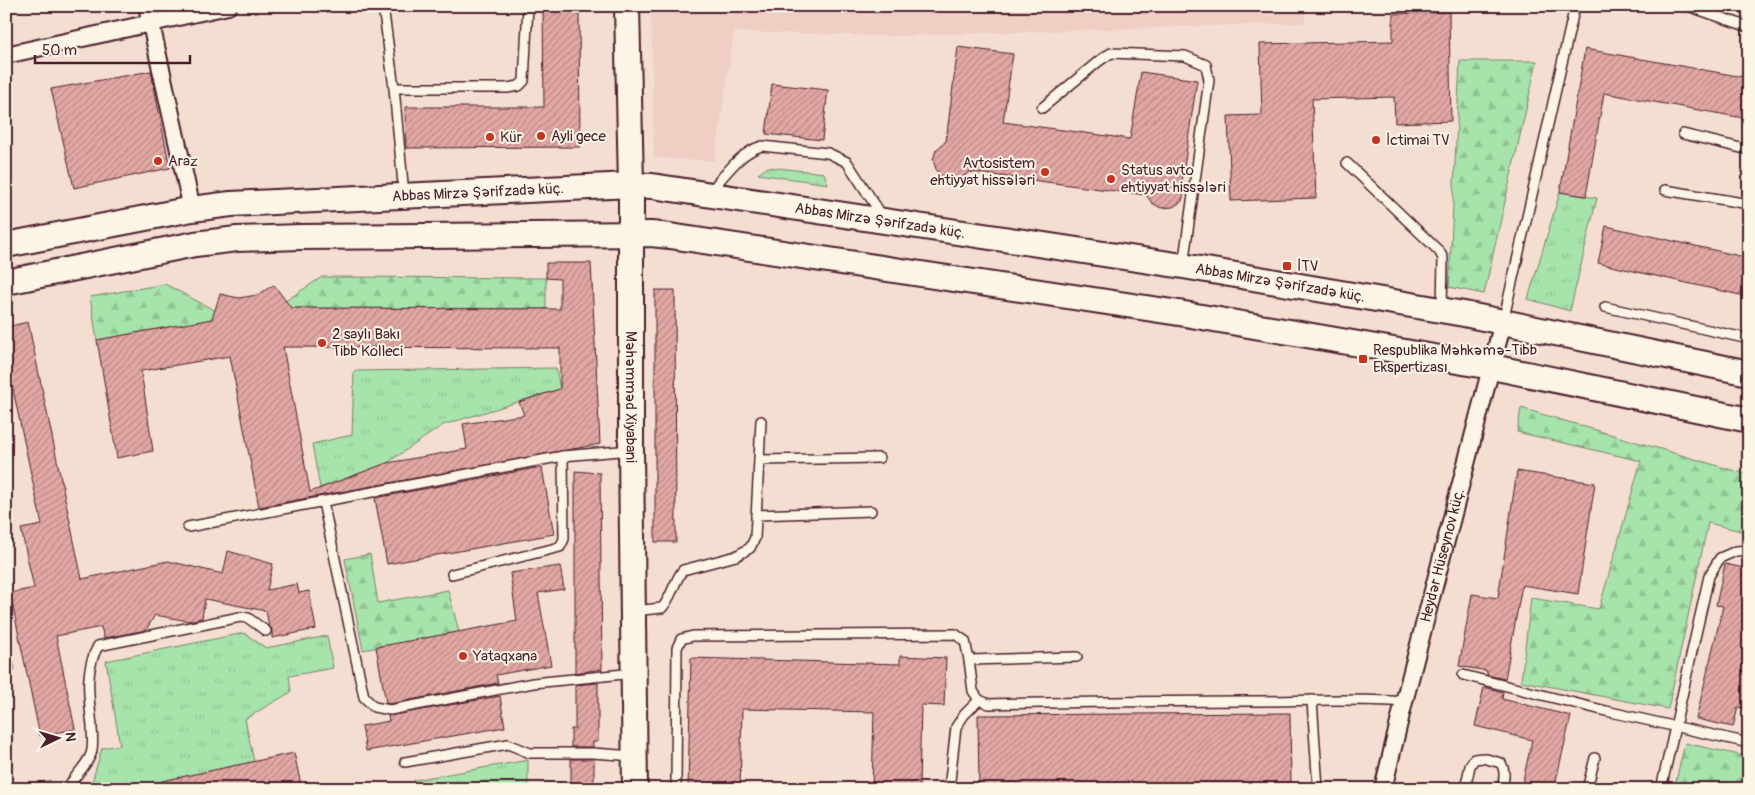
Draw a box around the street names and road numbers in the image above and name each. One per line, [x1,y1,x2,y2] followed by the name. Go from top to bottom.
[392,179,564,206] street label: Abbas Mirzə Şərifzadə küç.
[794,199,967,243] street label: Abbas Mirzə Şərifzadə küç.
[1194,259,1367,307] street label: Abbas Mirzə Şərifzadə küç.
[621,331,640,463] street label: Məhəmməd Xiyabani
[1416,487,1469,624] street label: Heydər Hüseynov küç.

